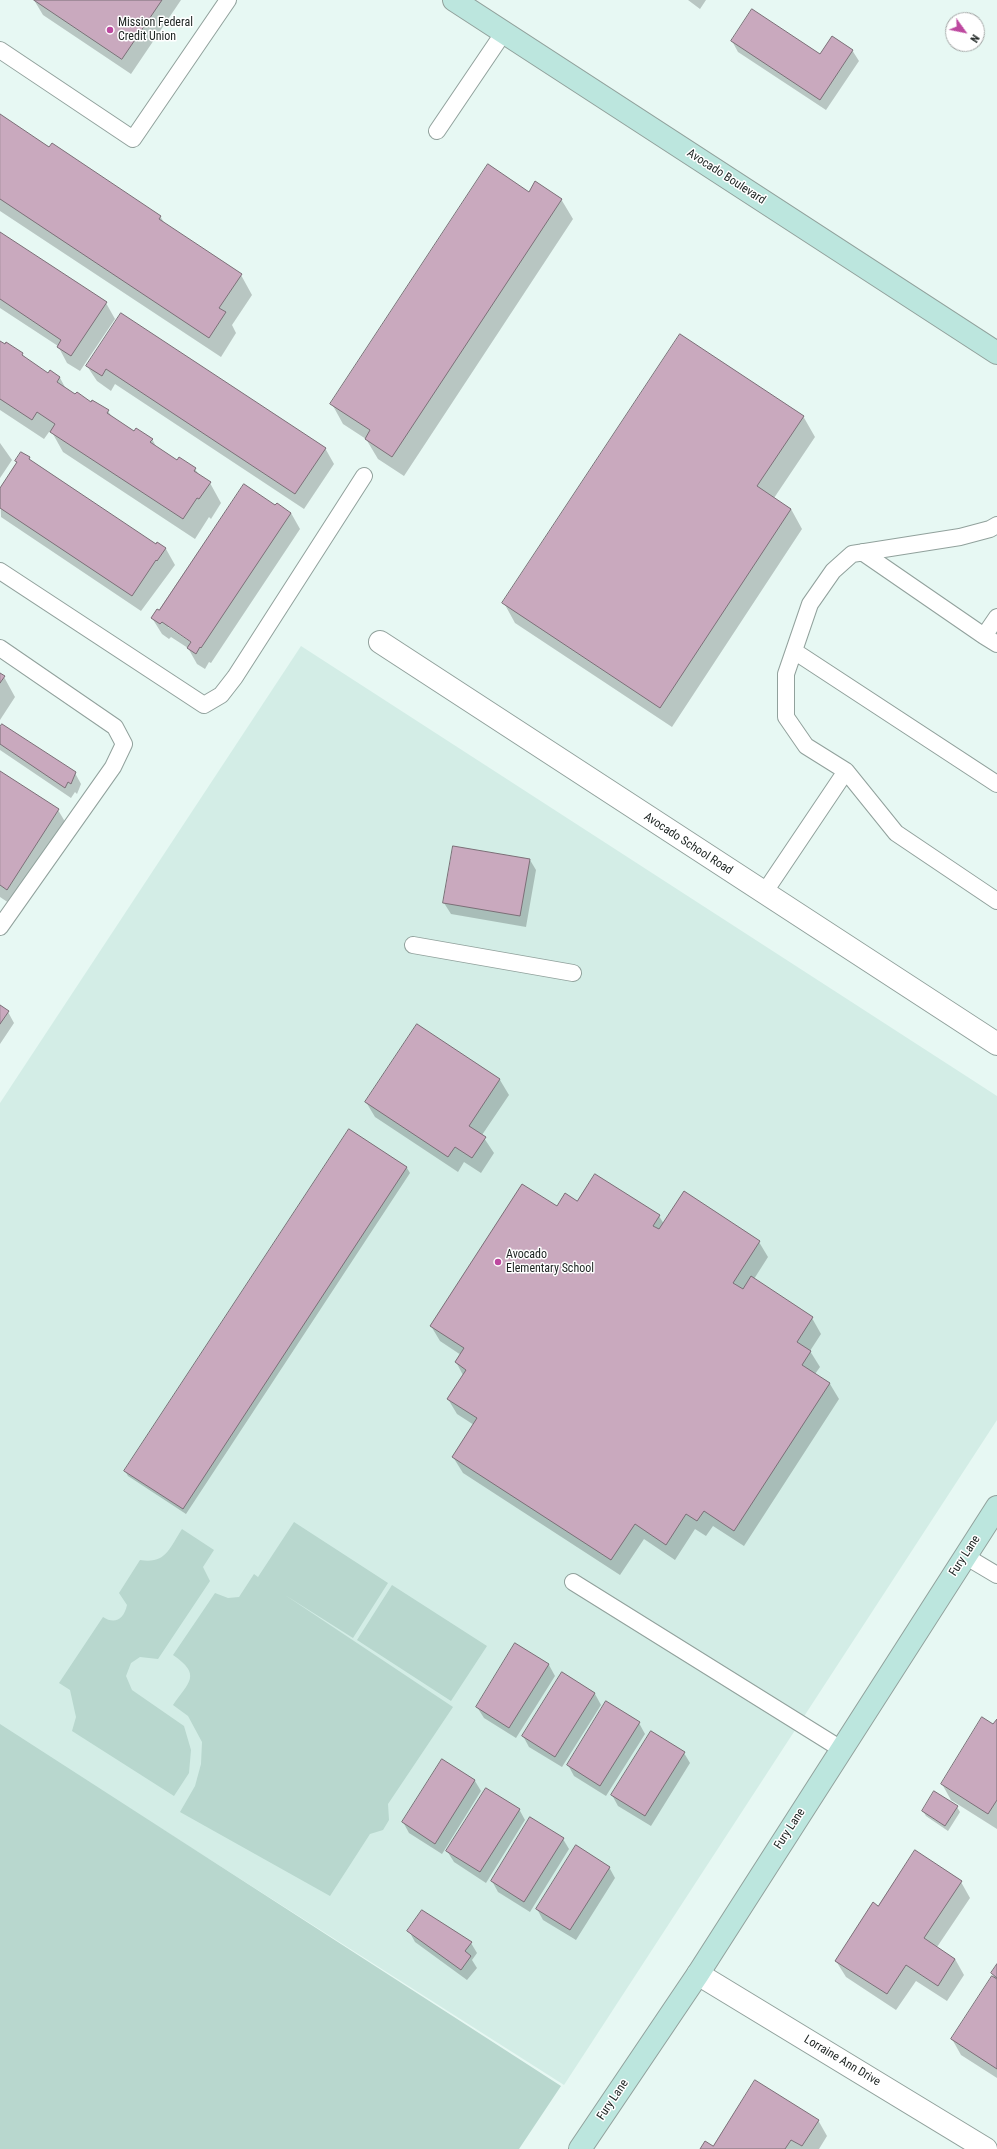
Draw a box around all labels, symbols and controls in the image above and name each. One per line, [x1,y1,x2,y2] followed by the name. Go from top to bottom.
[945,12,985,52] north arrow
[118,16,193,44] place label: Mission Federal Credit Union
[105,25,115,35] marker: Mission Federal Credit Union
[967,32,982,45] text: N
[684,146,768,208] street label: Avocado Boulevard
[641,810,735,878] street label: Avocado School Road
[506,1248,594,1276] place label: Avocado Elementary School
[493,1257,503,1267] marker: Avocado Elementary School
[946,1533,984,1579] street label: Fury Lane
[771,1806,809,1852] street label: Fury Lane
[801,2032,883,2090] street label: Lorraine Ann Drive
[594,2077,632,2123] street label: Fury Lane

